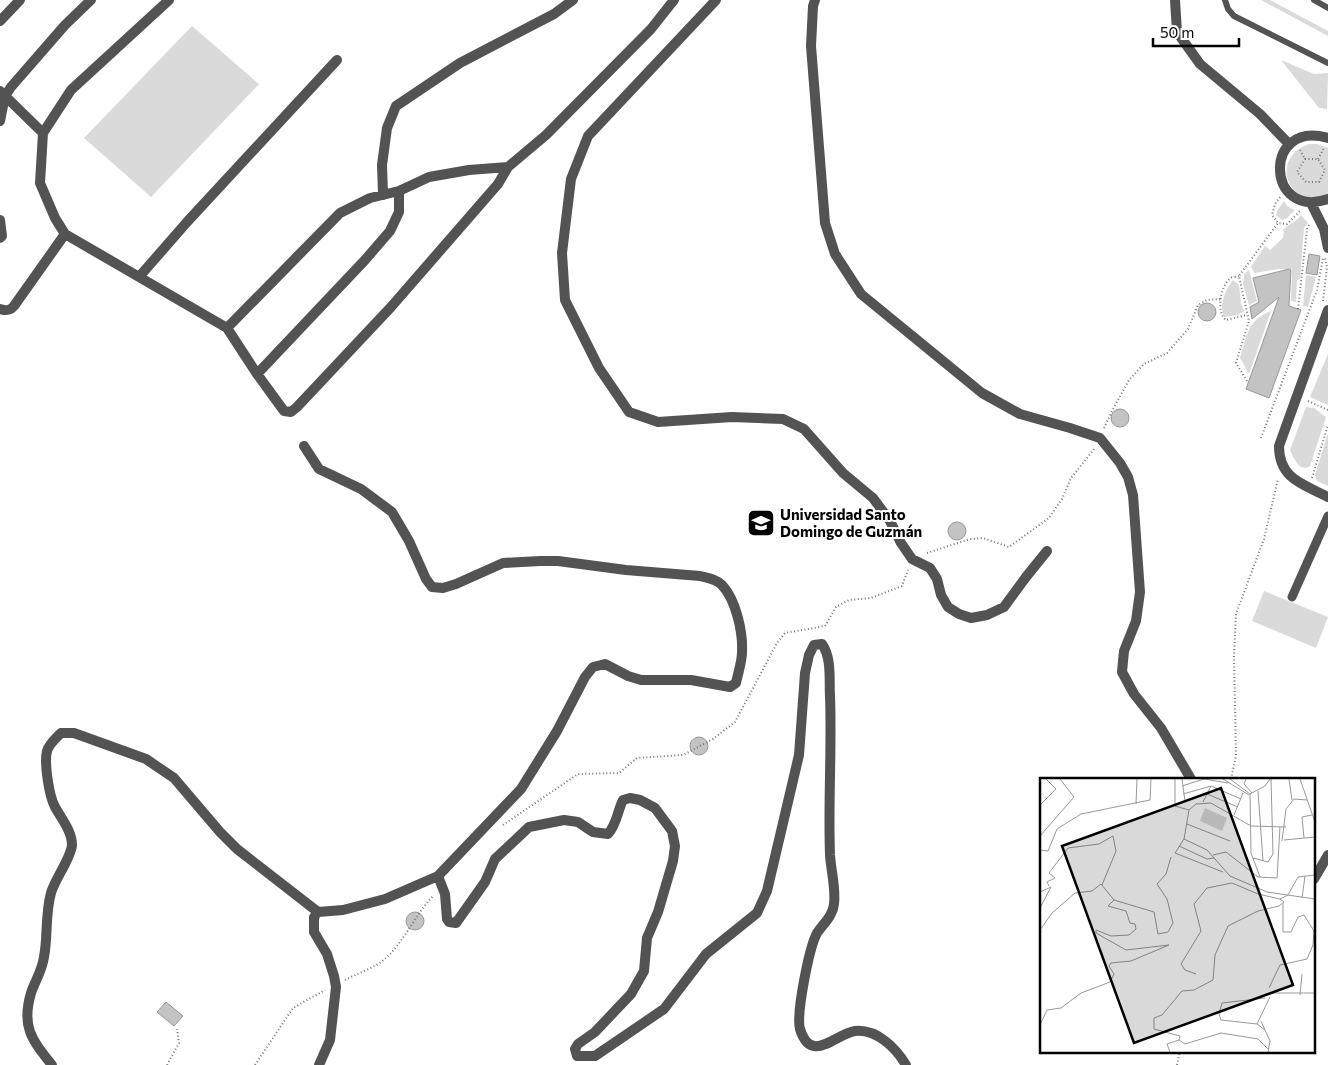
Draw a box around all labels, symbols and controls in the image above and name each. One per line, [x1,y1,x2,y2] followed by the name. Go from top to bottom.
[1153,15,1239,47] scale bar
[1160,23,1194,41] text: 50 m
[780,505,922,540] place label: Universidad Santo Domingo de Guzmán
[746,508,776,538] school or university icon: Universidad Santo Domingo de Guzmán
[1040,778,1316,1052] inset map

